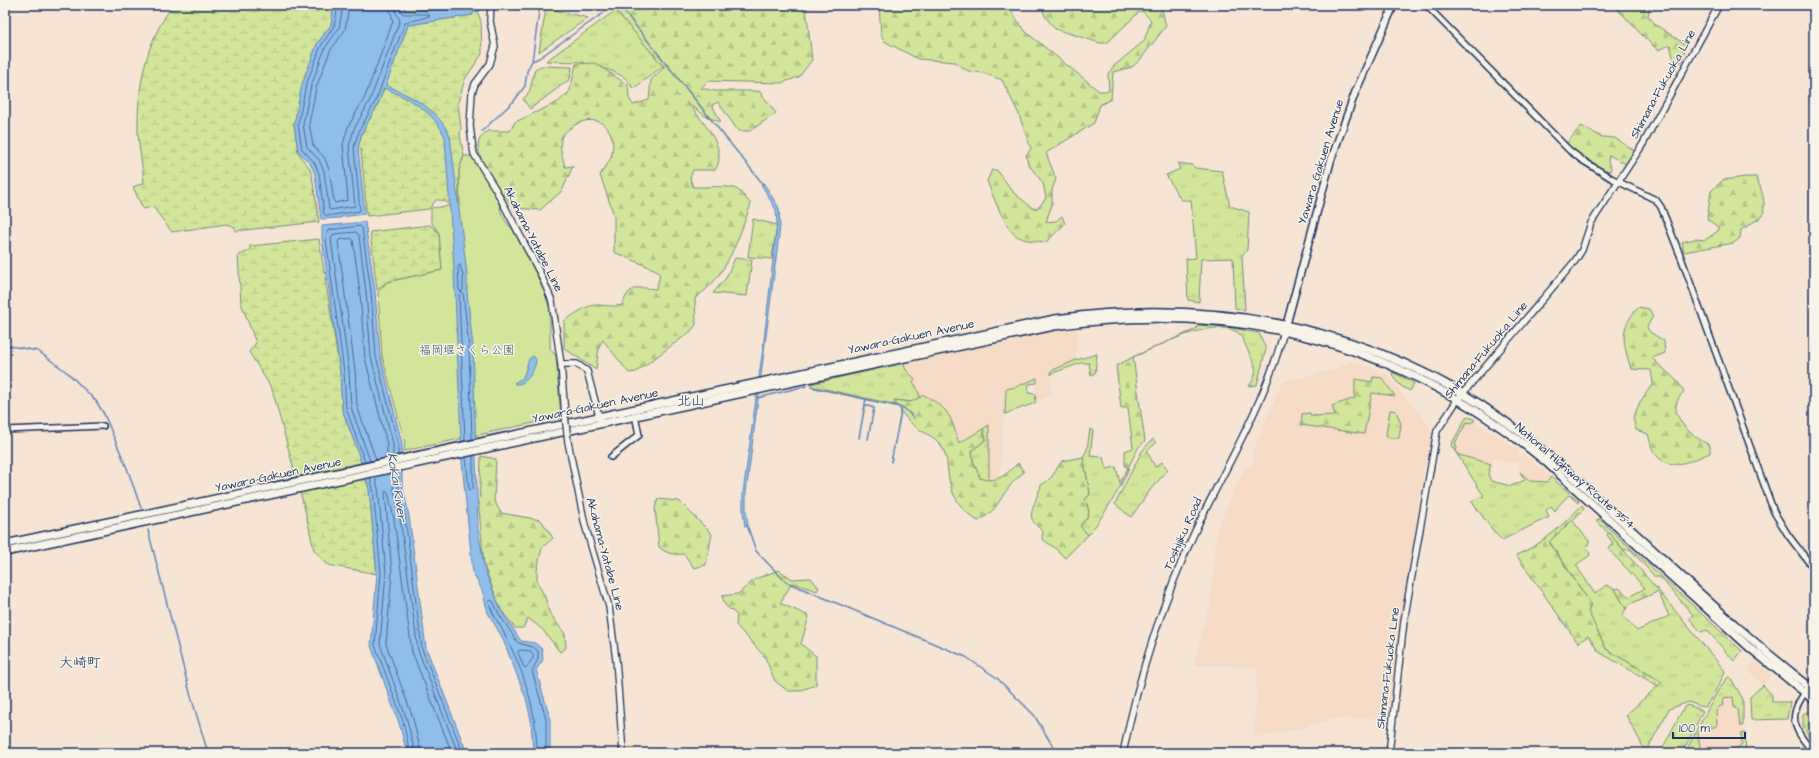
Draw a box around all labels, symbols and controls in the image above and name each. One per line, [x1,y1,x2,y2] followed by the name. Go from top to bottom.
[1626,26,1700,142] street label: Shimana-Fukuoka Line
[1294,97,1348,227] street label: Yawara Gakuen Avenue
[499,183,567,295] street label: Akahama-Yatabe Line
[1440,297,1532,402] street label: Shimana-Fukuoka Line
[846,315,976,359] street label: Yawara-Gakuen Avenue
[419,342,515,359] park label: 福岡堰さくら公園
[530,384,660,428] street label: Yawara-Gakuen Avenue
[677,391,705,411] district label: 北山
[1510,419,1639,534] street label: National Highway Route 354
[383,451,412,524] water label: Kokai River
[213,453,343,497] street label: Yawara-Gakuen Avenue
[1159,495,1207,573] street label: Toshijiku Road
[582,496,628,613] street label: Akahama-Yatabe Line
[1372,606,1404,730] street label: Shimana-Fukuoka Line
[59,653,101,673] district label: 大崎町
[1673,714,1745,740] scale bar
[1679,720,1710,737] text: 100 m

